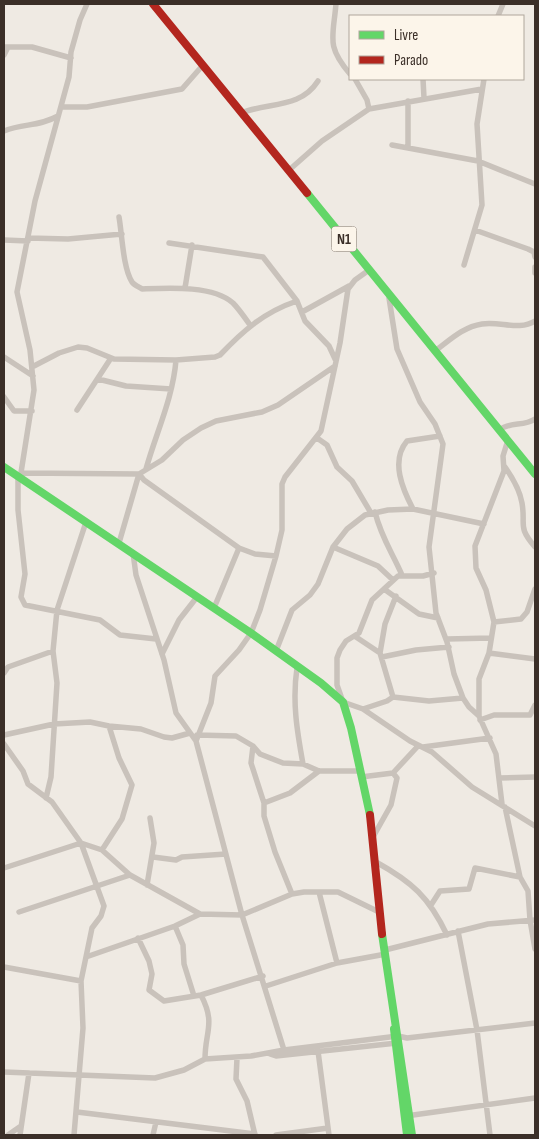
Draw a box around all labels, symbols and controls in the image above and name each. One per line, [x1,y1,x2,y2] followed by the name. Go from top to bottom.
[349,15,524,80] legend
[394,26,418,45] text: Livre
[394,51,428,70] text: Parado
[332,226,356,252] road number: N1

